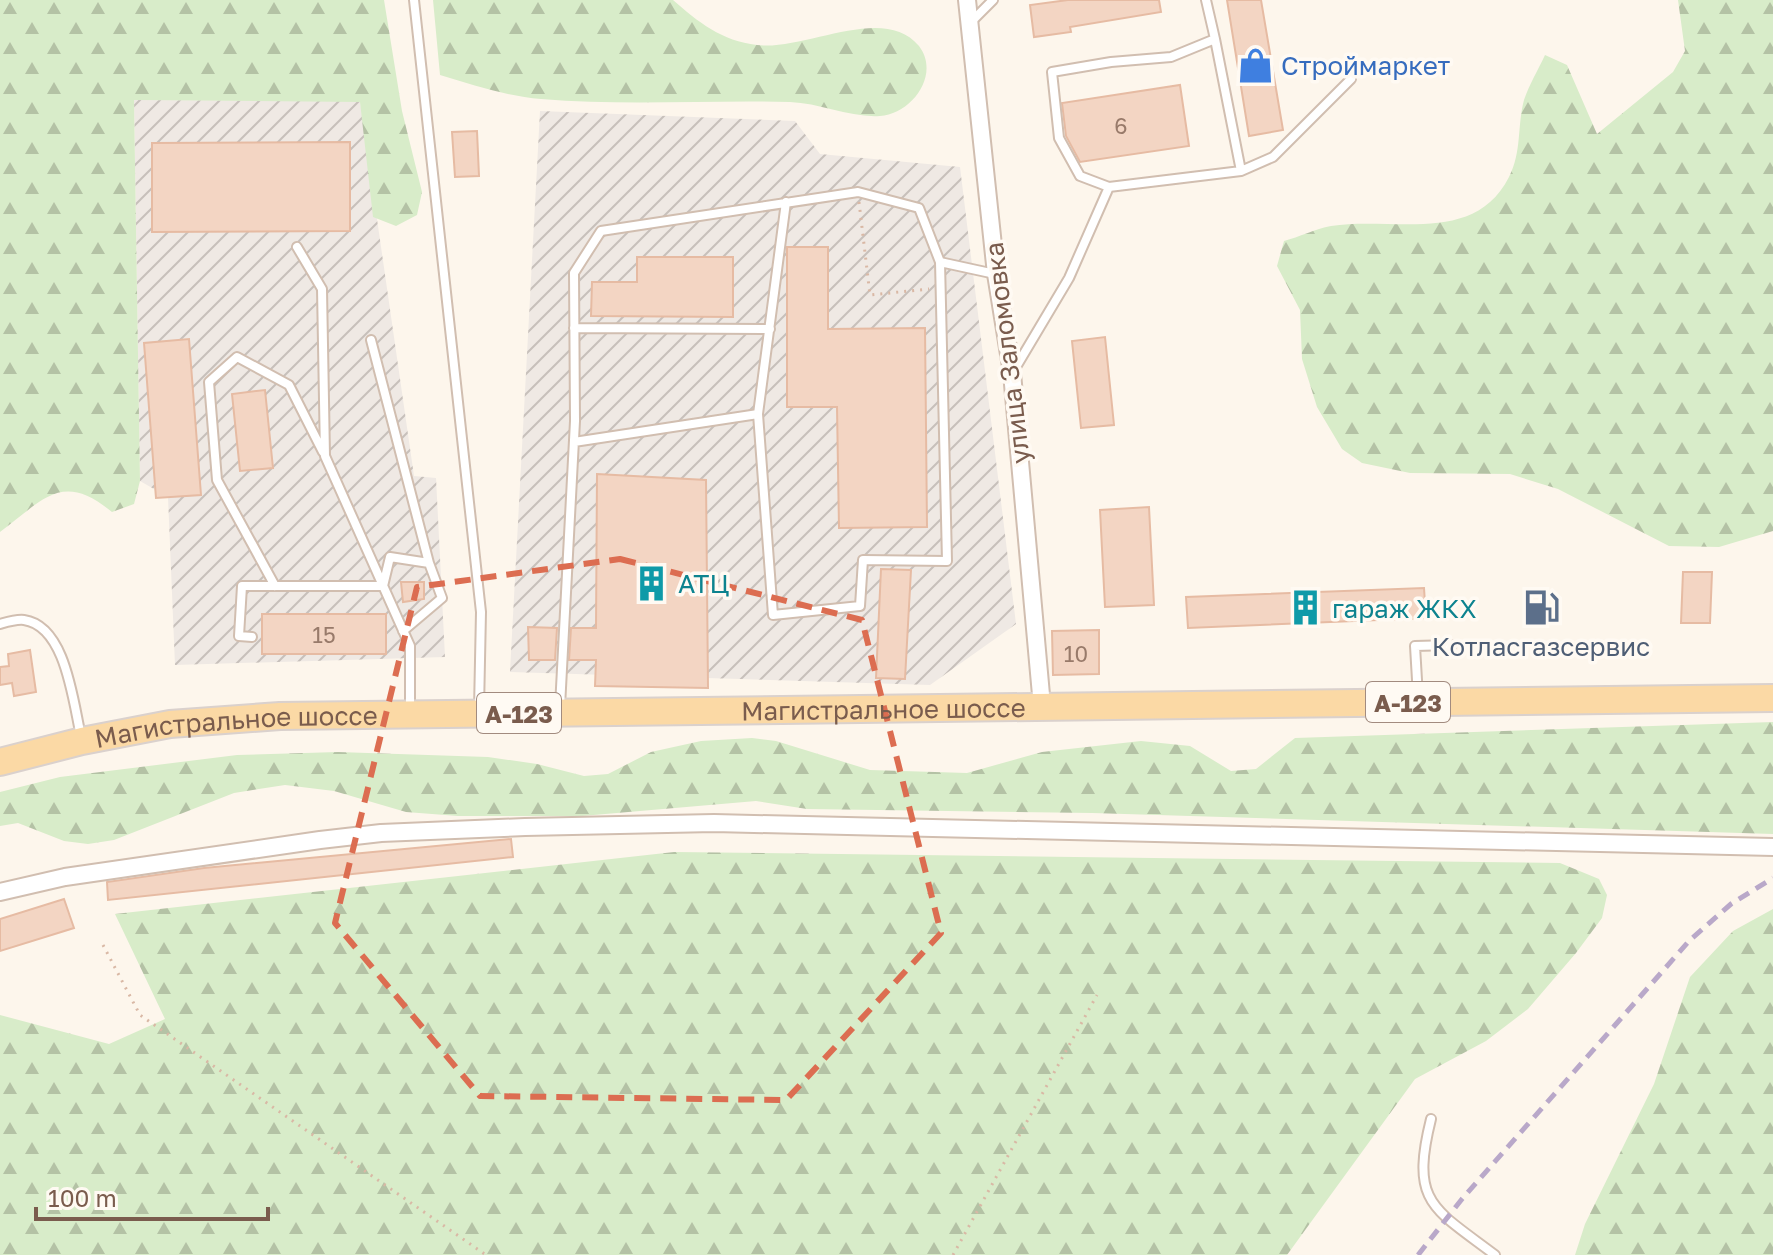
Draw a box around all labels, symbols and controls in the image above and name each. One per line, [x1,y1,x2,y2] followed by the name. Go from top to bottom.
[1236,46,1274,84] shop icon: Строймаркет
[1281,50,1451,81] place label: Строймаркет
[1114,112,1128,139] house number: 6
[978,240,1036,466] street label: улица Заломовка
[633,564,671,602] building icon: АТЦ
[678,568,729,599] place label: АТЦ
[1522,588,1560,626] fuel station icon: Котласгазсервис
[1287,589,1325,627] building icon: гараж ЖКХ
[1332,593,1477,624] place label: гараж ЖКХ
[312,621,336,648] house number: 15
[1432,631,1650,662] place label: Котласгазсервис
[1064,640,1088,667] house number: 10
[1366,682,1450,722] road number: А-123
[741,692,1026,726] street label: Магистральное шоссе
[477,693,561,733] road number: А-123
[92,699,378,754] street label: Магистральное шоссе
[36,1171,268,1221] scale bar
[48,1183,117,1212] text: 100 m

